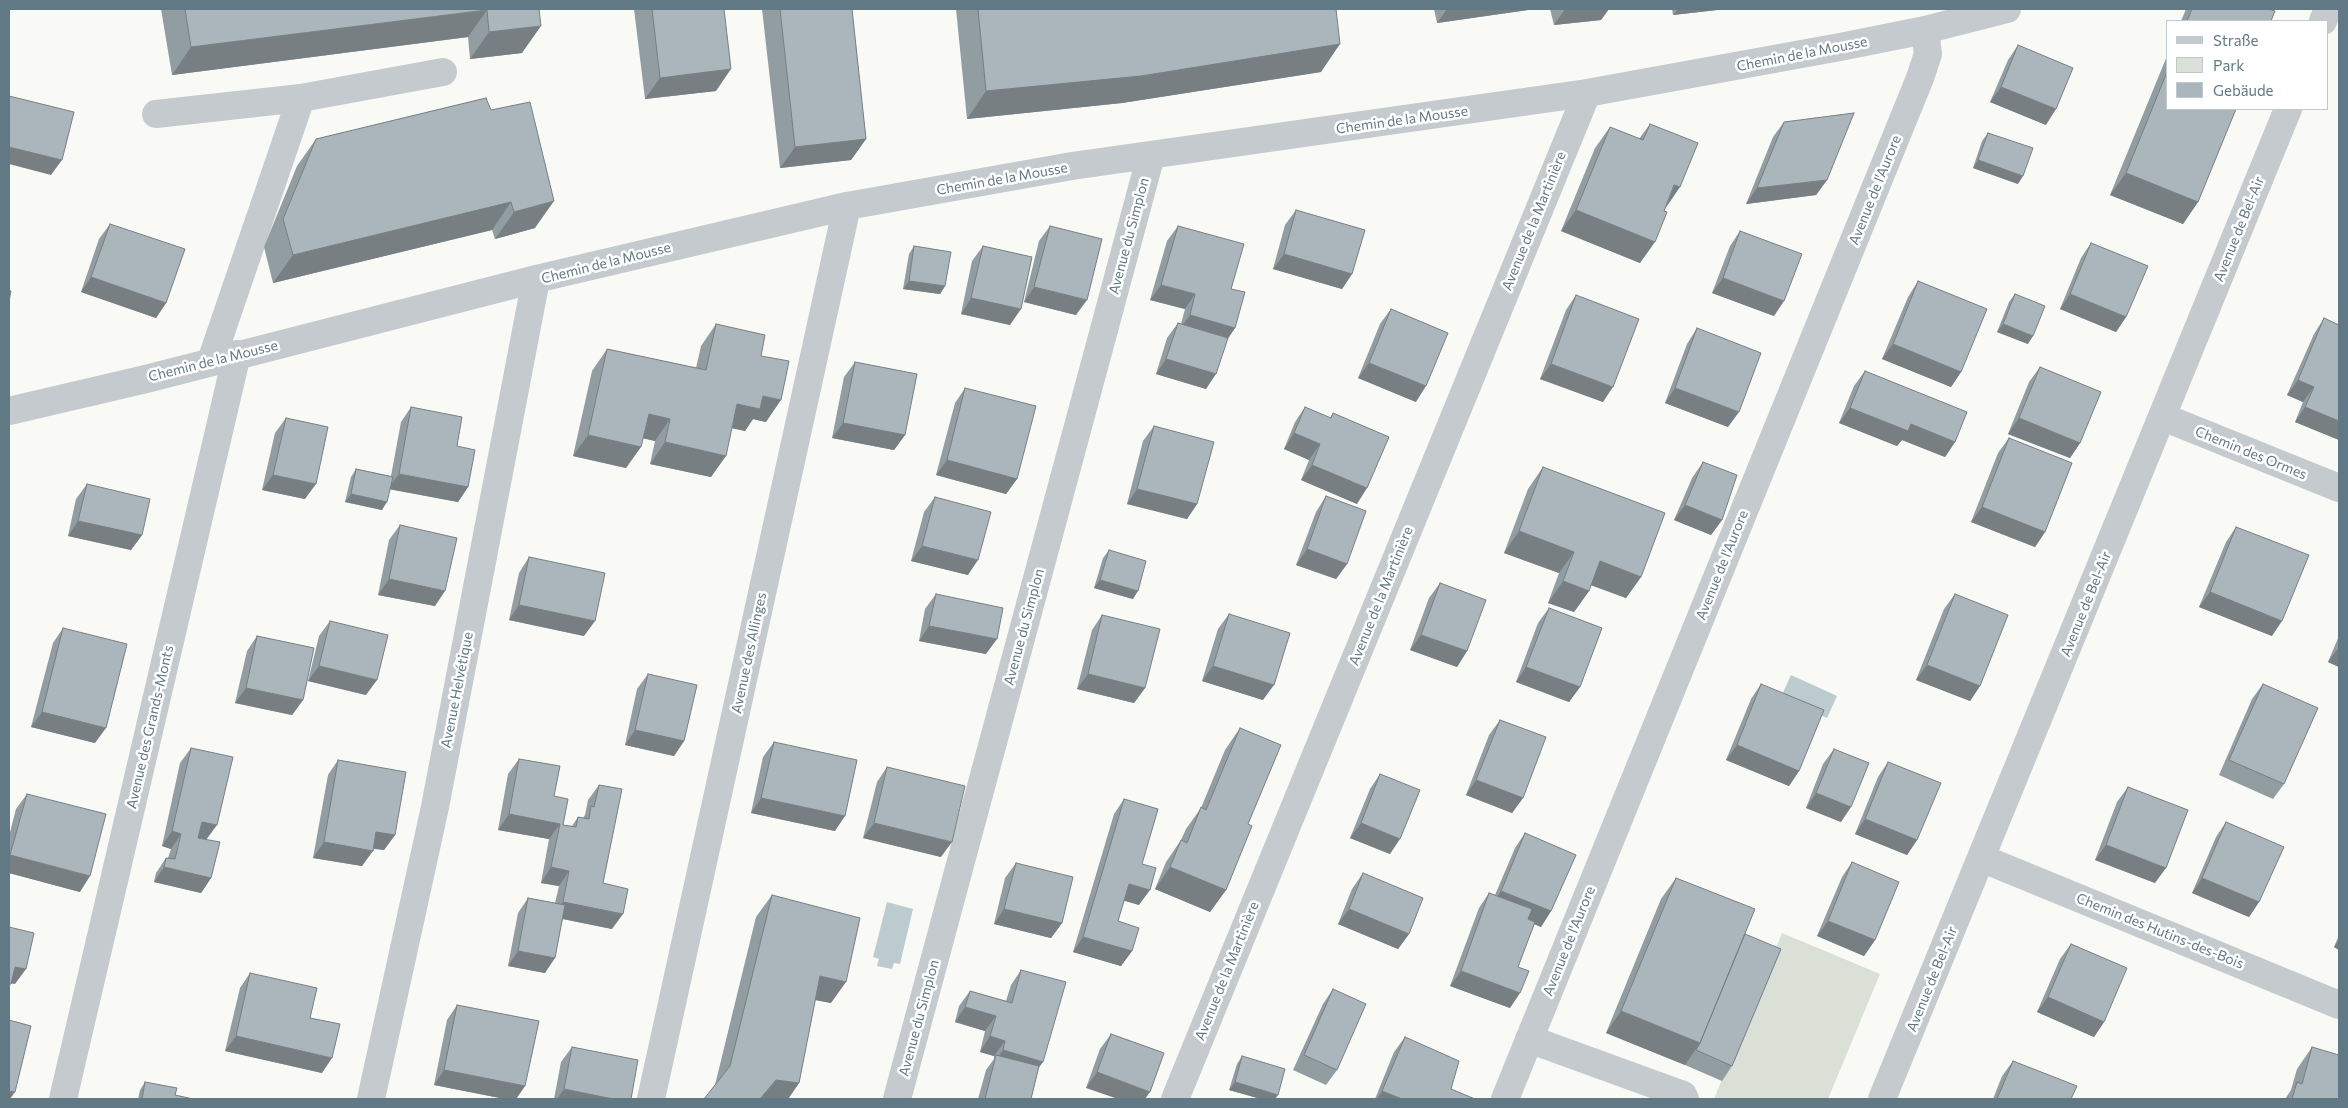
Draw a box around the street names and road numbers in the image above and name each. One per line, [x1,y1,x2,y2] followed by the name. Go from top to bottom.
[1735,33,1869,75] street label: Chemin de la Mousse
[1335,102,1469,138] street label: Chemin de la Mousse
[1845,133,1905,247] street label: Avenue de l'Aurore
[1498,149,1570,293] street label: Avenue de la Martinière
[935,159,1069,199] street label: Chemin de la Mousse
[2210,174,2268,284] street label: Avenue de Bel-Air
[1105,176,1153,296] street label: Avenue du Simplon
[540,239,672,287] street label: Chemin de la Mousse
[147,337,279,385] street label: Chemin de la Mousse
[2193,423,2309,483] street label: Chemin des Ormes
[1692,508,1752,622] street label: Avenue de l'Aurore
[1345,524,1417,668] street label: Avenue de la Martinière
[2057,549,2115,659] street label: Avenue de Bel-Air
[1000,567,1048,687] street label: Avenue du Simplon
[728,591,770,715] street label: Avenue des Allinges
[438,631,476,749] street label: Avenue Helvétique
[123,644,177,810] street label: Avenue des Grands-Monts
[1539,884,1599,998] street label: Avenue de l'Aurore
[2074,890,2246,972] street label: Chemin des Hutins-des-Bois
[1191,899,1263,1043] street label: Avenue de la Martinière
[1903,924,1961,1034] street label: Avenue de Bel-Air
[895,958,943,1078] street label: Avenue du Simplon

